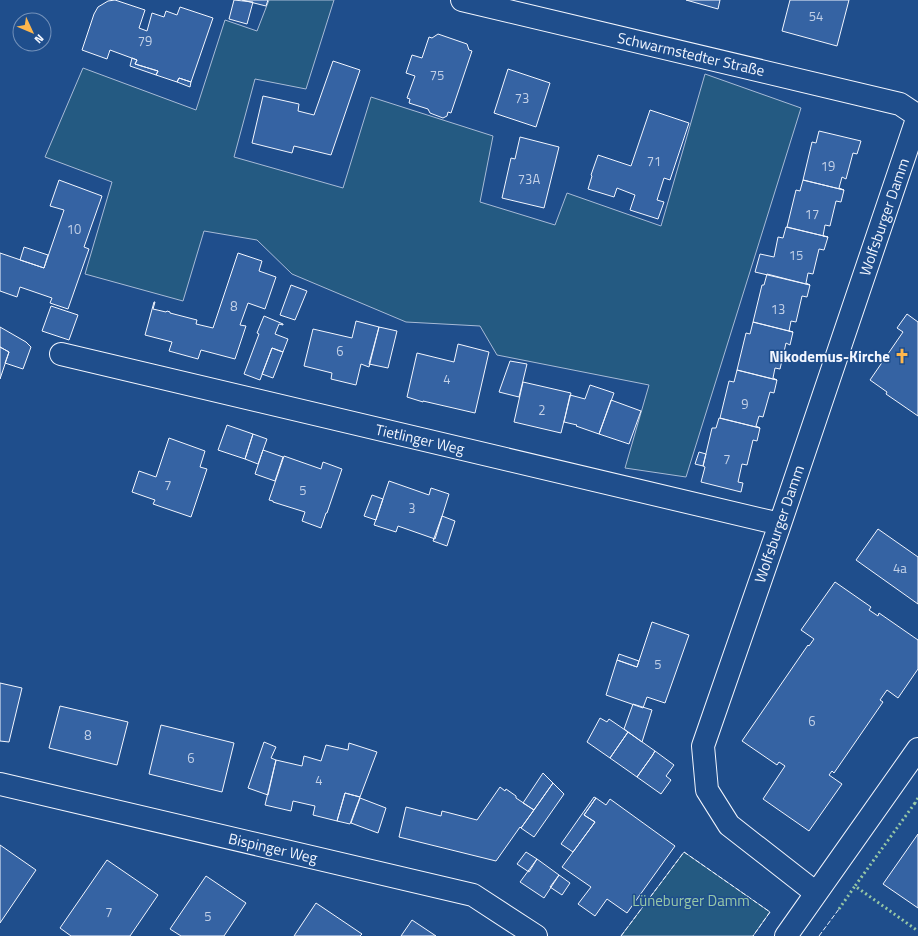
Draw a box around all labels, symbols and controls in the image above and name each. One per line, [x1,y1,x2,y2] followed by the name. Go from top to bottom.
[809,6,823,26] house number: 54
[12,12,52,52] north arrow
[615,26,767,82] street label: Schwarmstedter Straße
[31,31,48,47] text: N
[138,31,152,51] house number: 79
[430,65,444,85] house number: 75
[515,88,529,108] house number: 73
[647,151,661,171] house number: 71
[853,155,915,279] street label: Wolfsburger Damm
[821,156,835,176] house number: 19
[518,169,540,189] house number: 73A
[805,204,819,224] house number: 17
[67,219,81,239] house number: 10
[789,245,803,265] house number: 15
[230,296,238,316] house number: 8
[771,299,785,319] house number: 13
[336,341,344,361] house number: 6
[769,345,890,368] place label: Nikodemus-Kirche
[893,347,911,365] church icon: Nikodemus-Kirche
[443,369,451,389] house number: 4
[741,394,749,414] house number: 9
[538,400,546,420] house number: 2
[373,418,467,460] street label: Tietlinger Weg
[723,449,731,469] house number: 7
[748,462,810,586] street label: Wolfsburger Damm
[164,475,172,495] house number: 7
[299,480,307,500] house number: 5
[408,498,416,518] house number: 3
[893,558,907,578] house number: 4a
[654,654,662,674] house number: 5
[808,711,816,731] house number: 6
[84,725,92,745] house number: 8
[187,748,195,768] house number: 6
[315,770,323,790] house number: 4
[226,827,320,869] street label: Bispinger Weg
[632,889,750,912] park label: Lüneburger Damm
[105,902,113,922] house number: 7
[204,906,212,926] house number: 5

